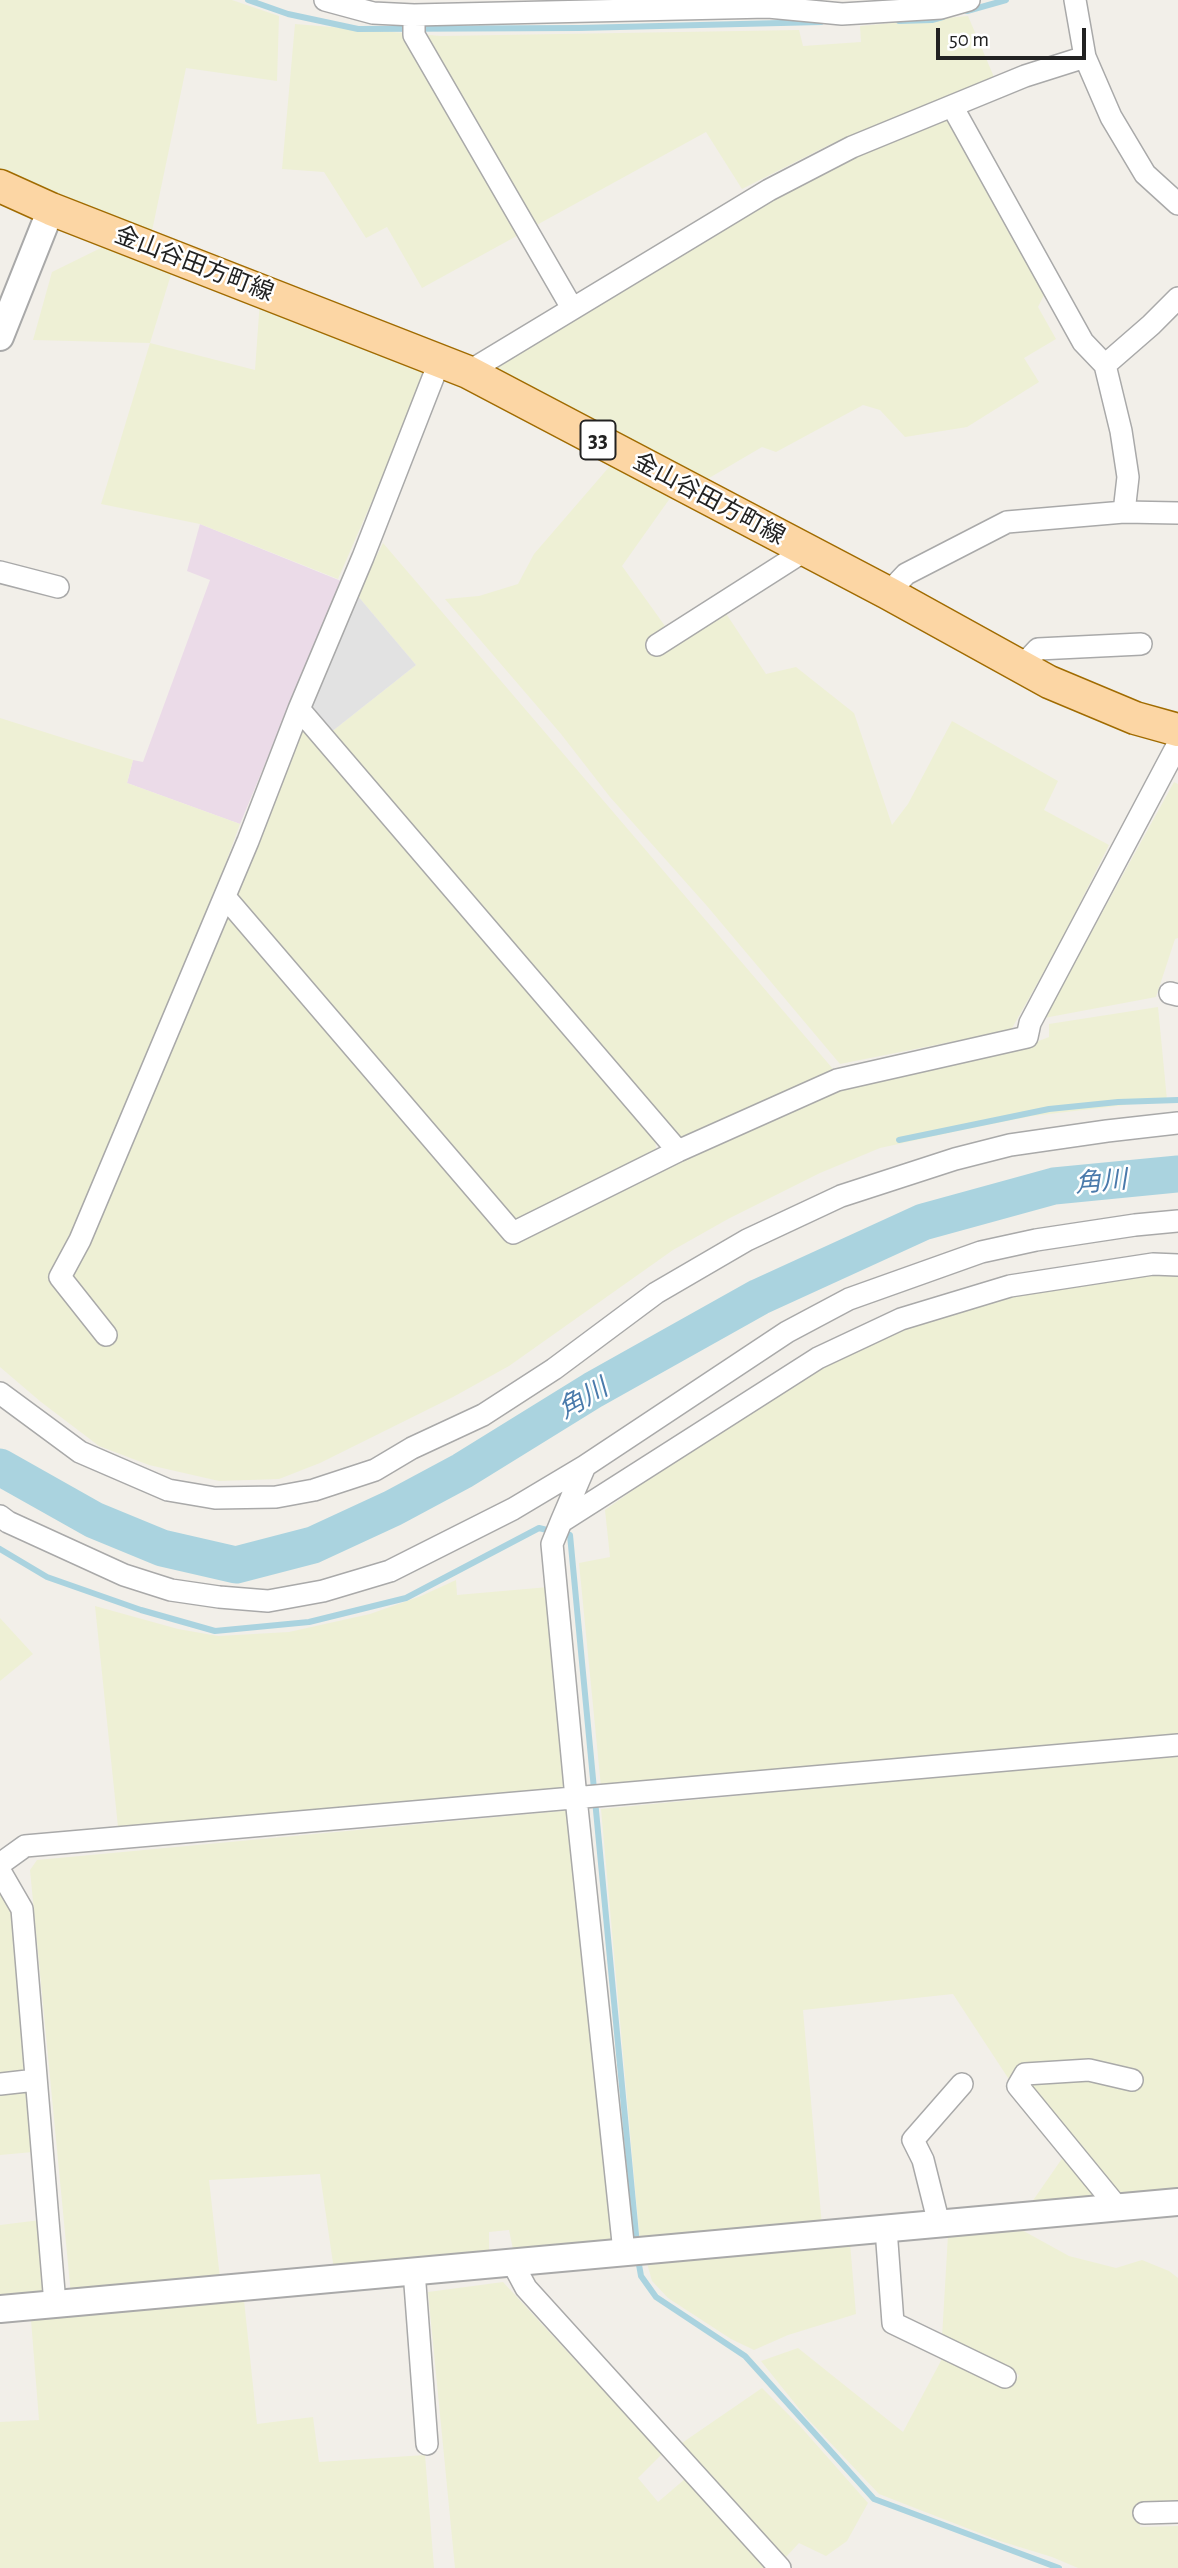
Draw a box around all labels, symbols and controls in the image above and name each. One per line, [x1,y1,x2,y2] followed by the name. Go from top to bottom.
[940,14,1090,58] scale bar
[949,29,989,50] text: 50 m
[110,220,278,308] street label: 金山谷田方町線
[580,420,616,460] road number: 33
[628,447,790,551] street label: 金山谷田方町線
[1074,1164,1128,1200] water label: 角川
[553,1372,613,1426] water label: 角川

